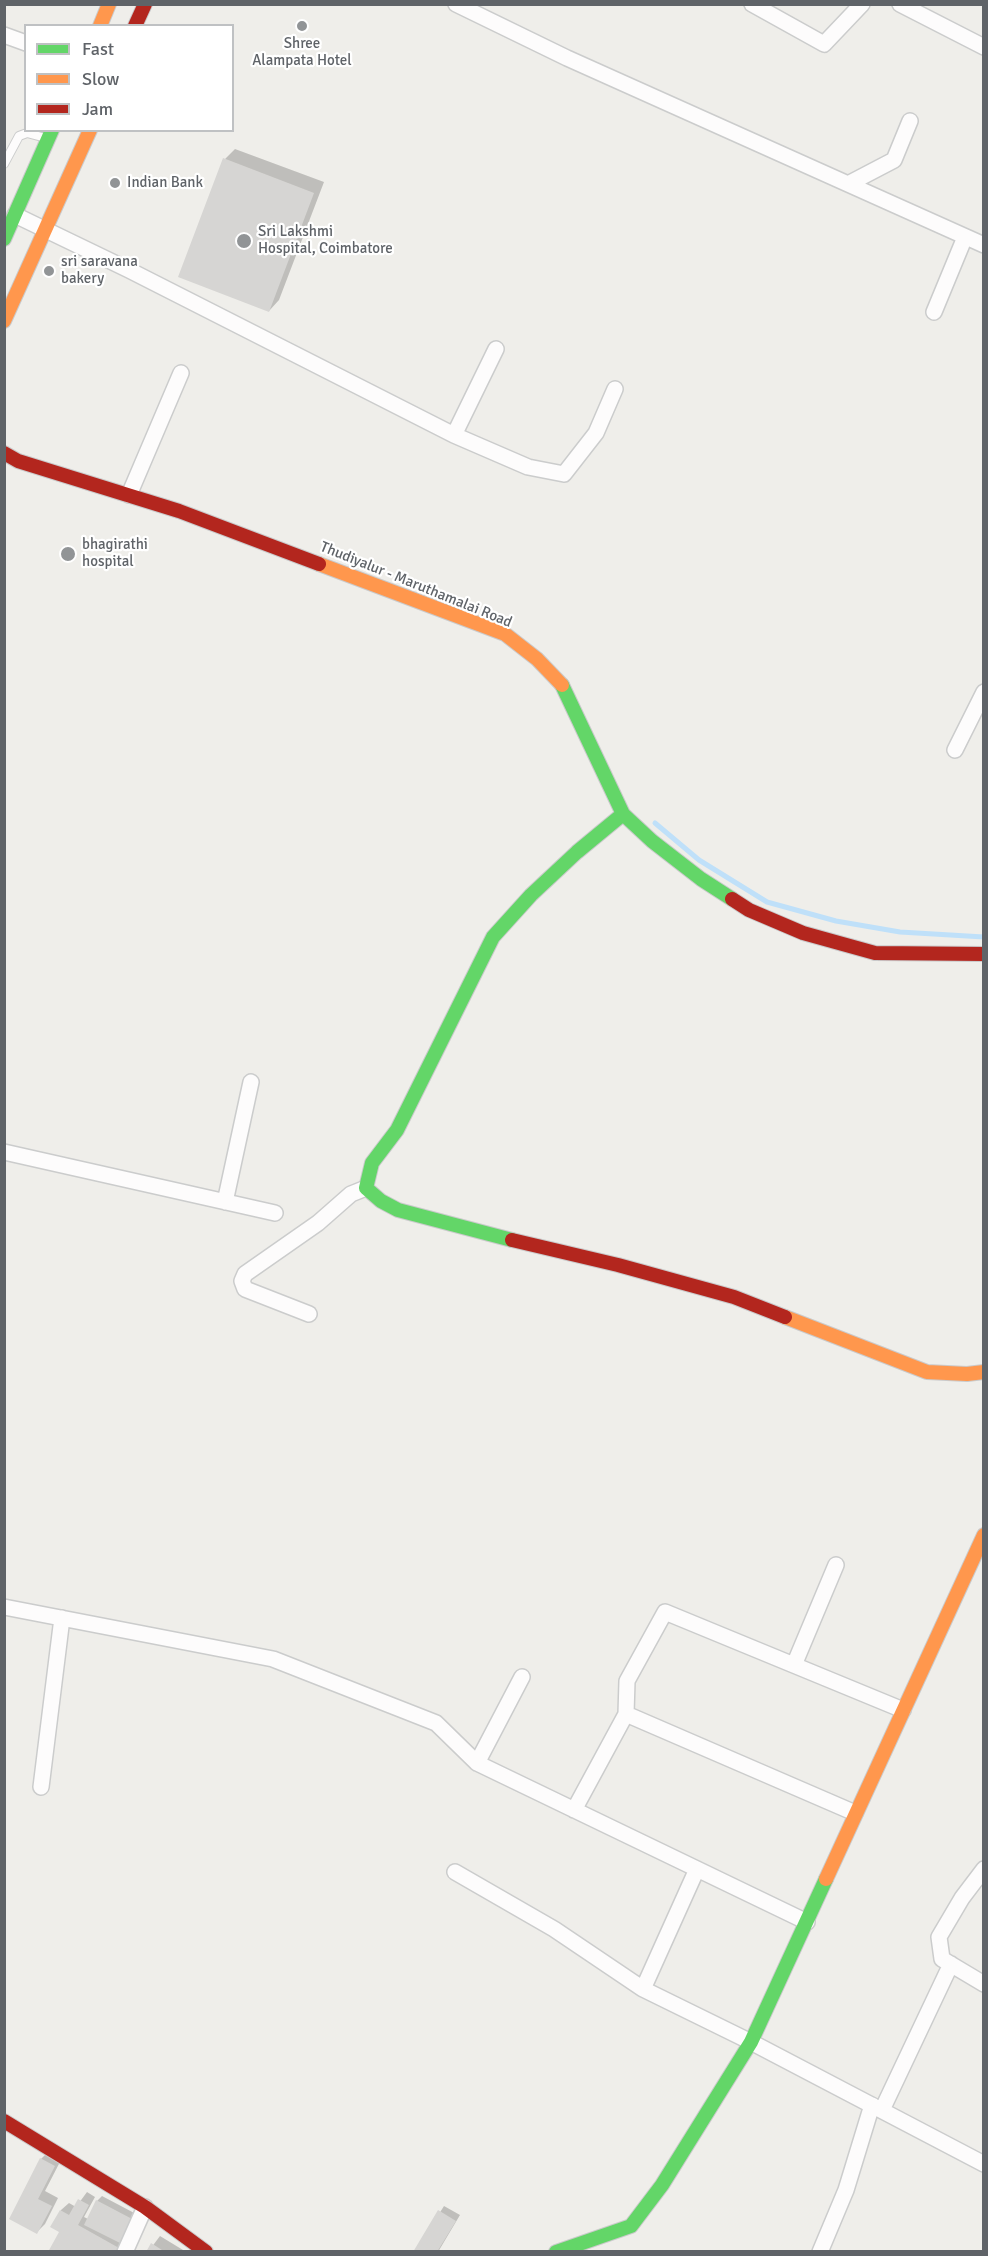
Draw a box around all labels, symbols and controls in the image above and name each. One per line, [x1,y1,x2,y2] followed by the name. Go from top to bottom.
[295,19,309,33] marker: Shree Alampata Hotel
[24,24,234,132] legend
[252,35,352,70] place label: Shree Alampata Hotel
[82,38,114,60] text: Fast
[82,68,119,90] text: Slow
[82,98,113,120] text: Jam
[127,174,203,192] place label: Indian Bank
[108,176,122,190] marker: Indian Bank
[258,223,393,258] place label: Sri Lakshmi Hospital, Coimbatore
[235,232,253,250] marker: Sri Lakshmi Hospital, Coimbatore
[61,253,138,288] place label: sri saravana bakery
[42,264,56,278] marker: sri saravana bakery
[82,536,148,571] place label: bhagirathi hospital
[317,538,515,632] street label: Thudiyalur - Maruthamalai Road
[59,545,77,563] marker: bhagirathi hospital

